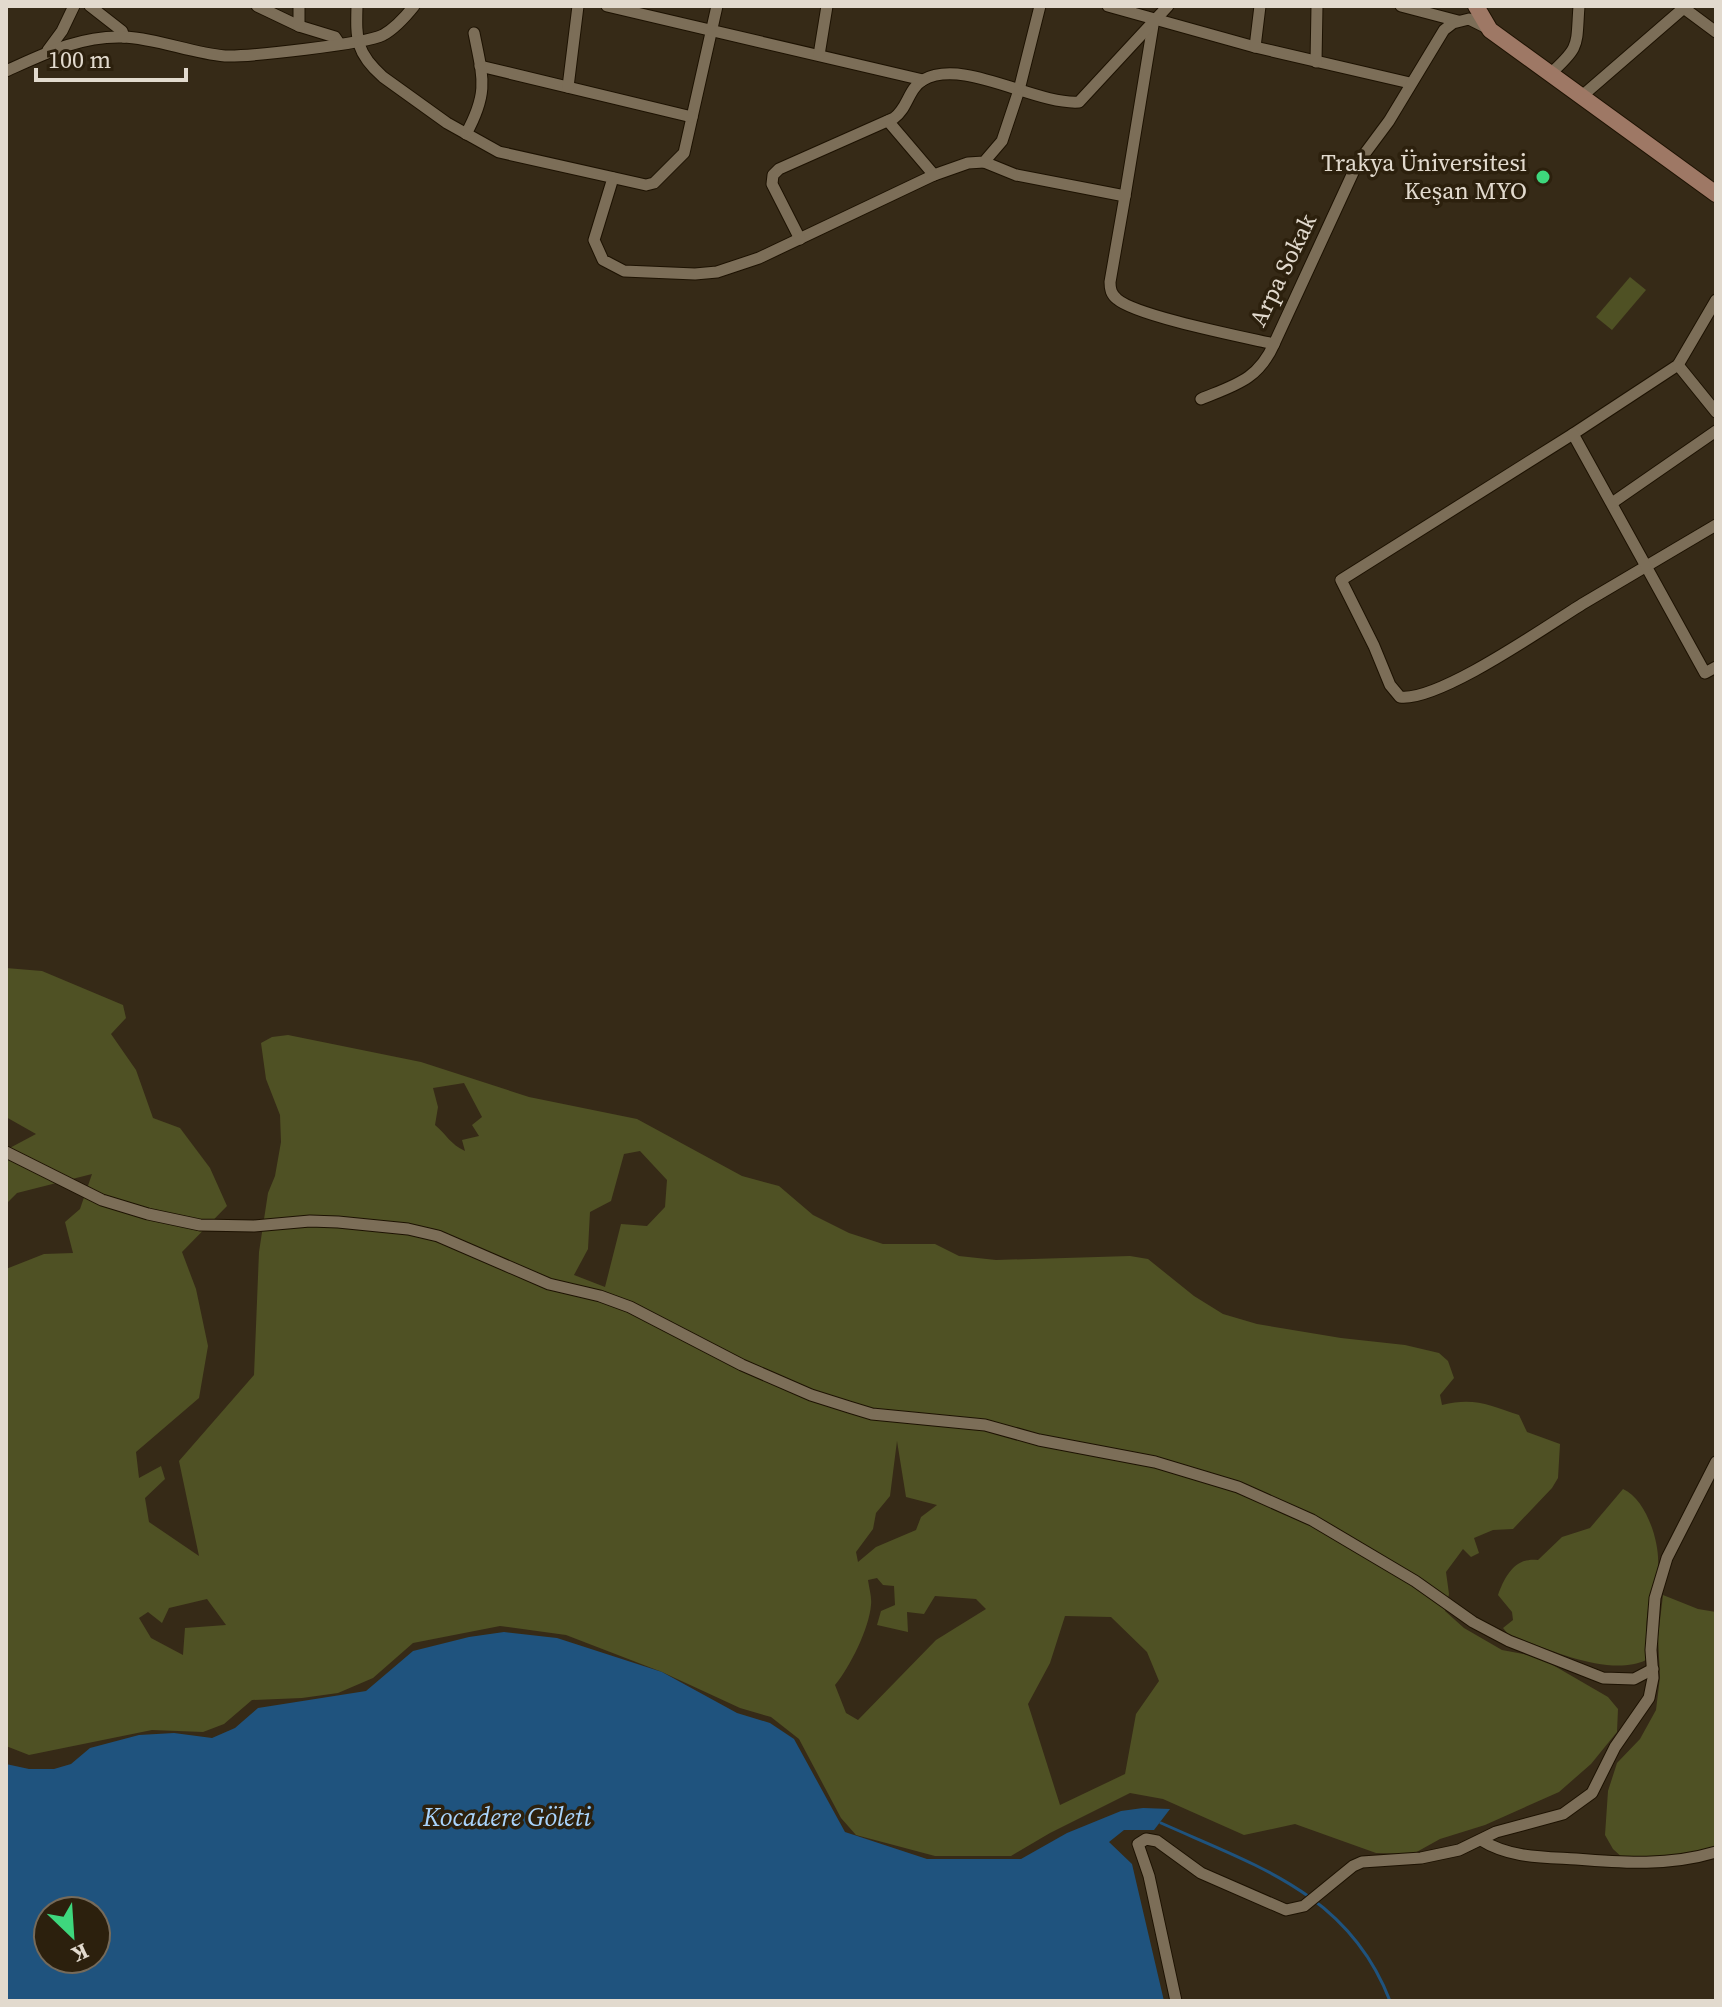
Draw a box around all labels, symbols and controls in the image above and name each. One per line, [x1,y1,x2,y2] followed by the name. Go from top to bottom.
[36,32,186,82] scale bar
[48,43,111,76] text: 100 m
[1321,146,1527,207] place label: Trakya Üniversitesi Keşan MYO
[1534,168,1552,186] marker: Trakya Üniversitesi Keşan MYO
[1241,207,1324,332] street label: Arpa Sokak
[422,1799,591,1835] water label: Kocadere Göleti
[32,1895,112,1975] north arrow
[67,1936,94,1970] text: K

